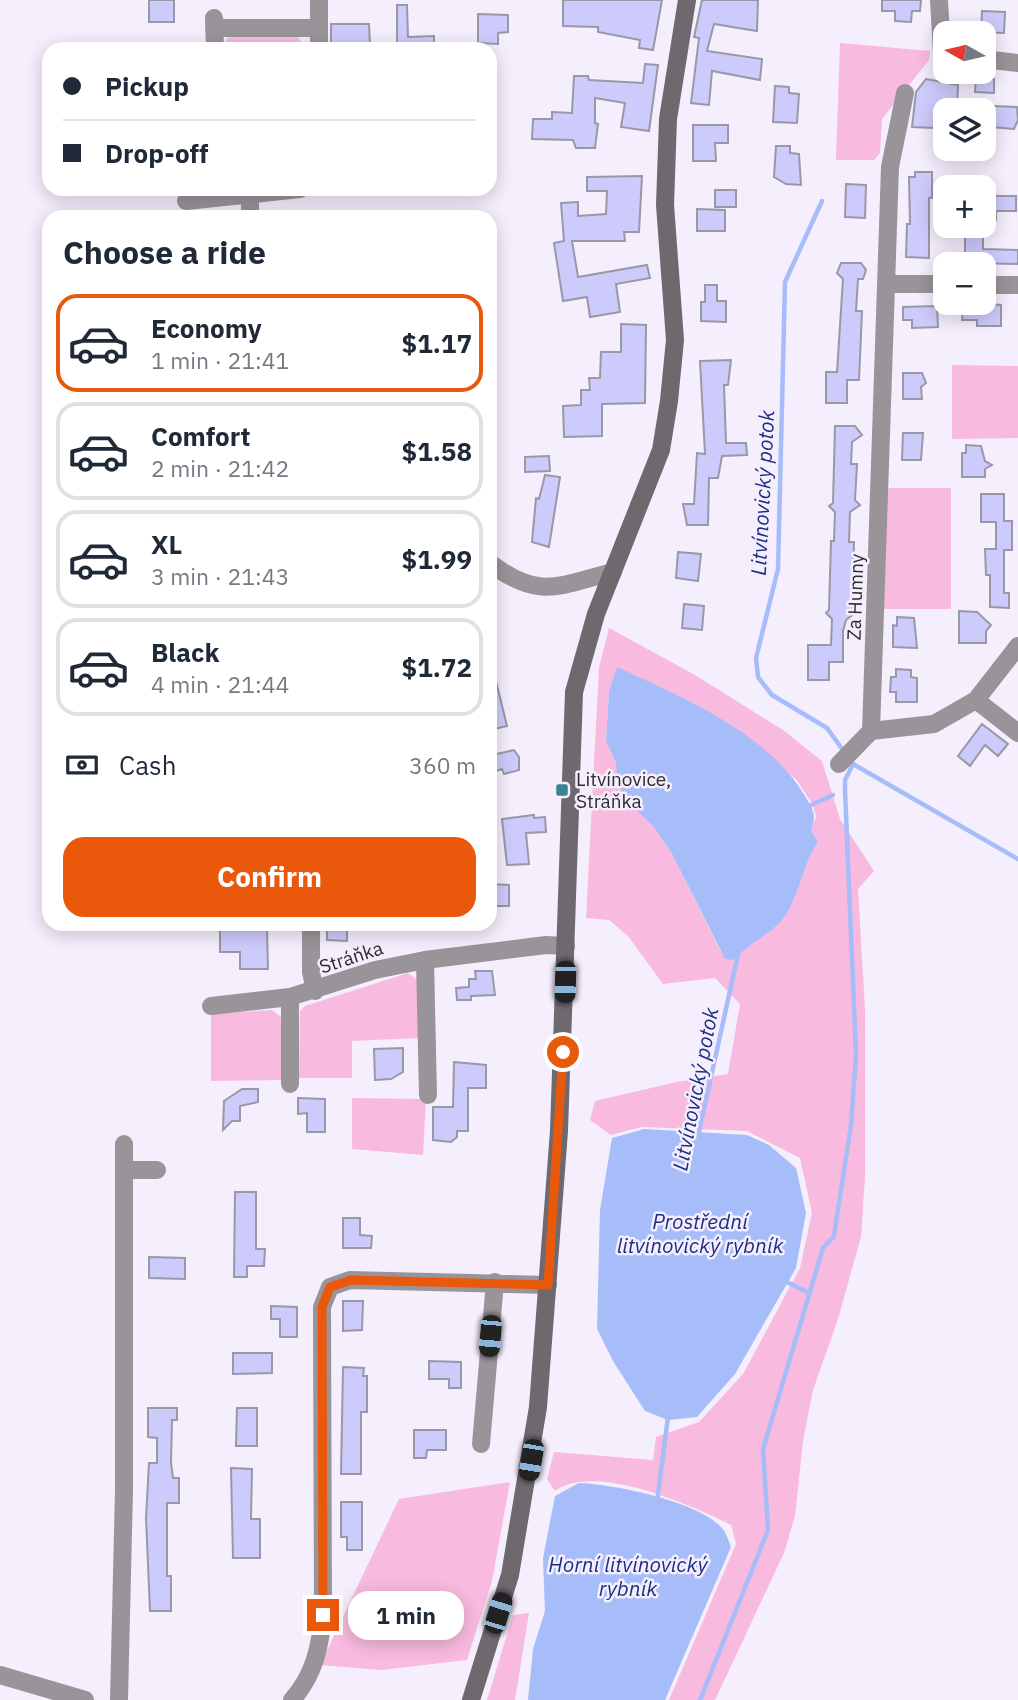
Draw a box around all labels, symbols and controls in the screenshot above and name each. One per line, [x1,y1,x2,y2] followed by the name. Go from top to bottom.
[933,21,996,84] north arrow
[933,21,996,315] map controls
[105,69,189,103] text: Pickup
[933,98,996,161] button: layers
[105,136,208,170] text: Drop-off
[933,175,996,238] button: +
[63,231,266,273] text: Choose a ride
[933,252,996,315] button: −
[151,311,262,345] text: Economy
[67,312,130,375] icon: car
[402,326,472,360] text: $1.17
[151,345,289,375] text: 1 min · 21:41
[744,408,780,576] water label: Litvínovický potok
[151,419,250,453] text: Comfort
[67,420,130,483] icon: car
[402,434,472,468] text: $1.58
[151,453,289,483] text: 2 min · 21:42
[151,527,182,561] text: XL
[67,528,130,591] icon: car
[402,542,472,576] text: $1.99
[841,553,869,641] street label: Za Humny
[151,561,289,591] text: 3 min · 21:43
[151,635,219,669] text: Black
[67,636,130,699] icon: car
[402,650,472,684] text: $1.72
[151,669,289,699] text: 4 min · 21:44
[63,746,101,784] icon: cash
[119,748,176,782] text: Cash
[409,750,476,780] text: 360 m
[576,767,671,813] place label: Litvínovice, Stráňka
[554,782,570,798] marker: Litvínovice, Stráňka
[63,837,476,917] button: Confirm
[316,935,386,979] street label: Stráňka
[554,961,577,1003] car
[665,1004,725,1173] water label: Litvínovický potok
[547,1036,579,1068] route start
[617,1207,784,1259] water label: Prostřední litvínovický rybník
[478,1314,503,1358] car
[518,1437,545,1483] car
[548,1550,709,1602] water label: Horní litvínovický rybník
[348,1590,463,1640] callout: 1 min
[482,1590,515,1636] car
[307,1599,339,1631] route end
[376,1600,436,1630] text: 1 min

